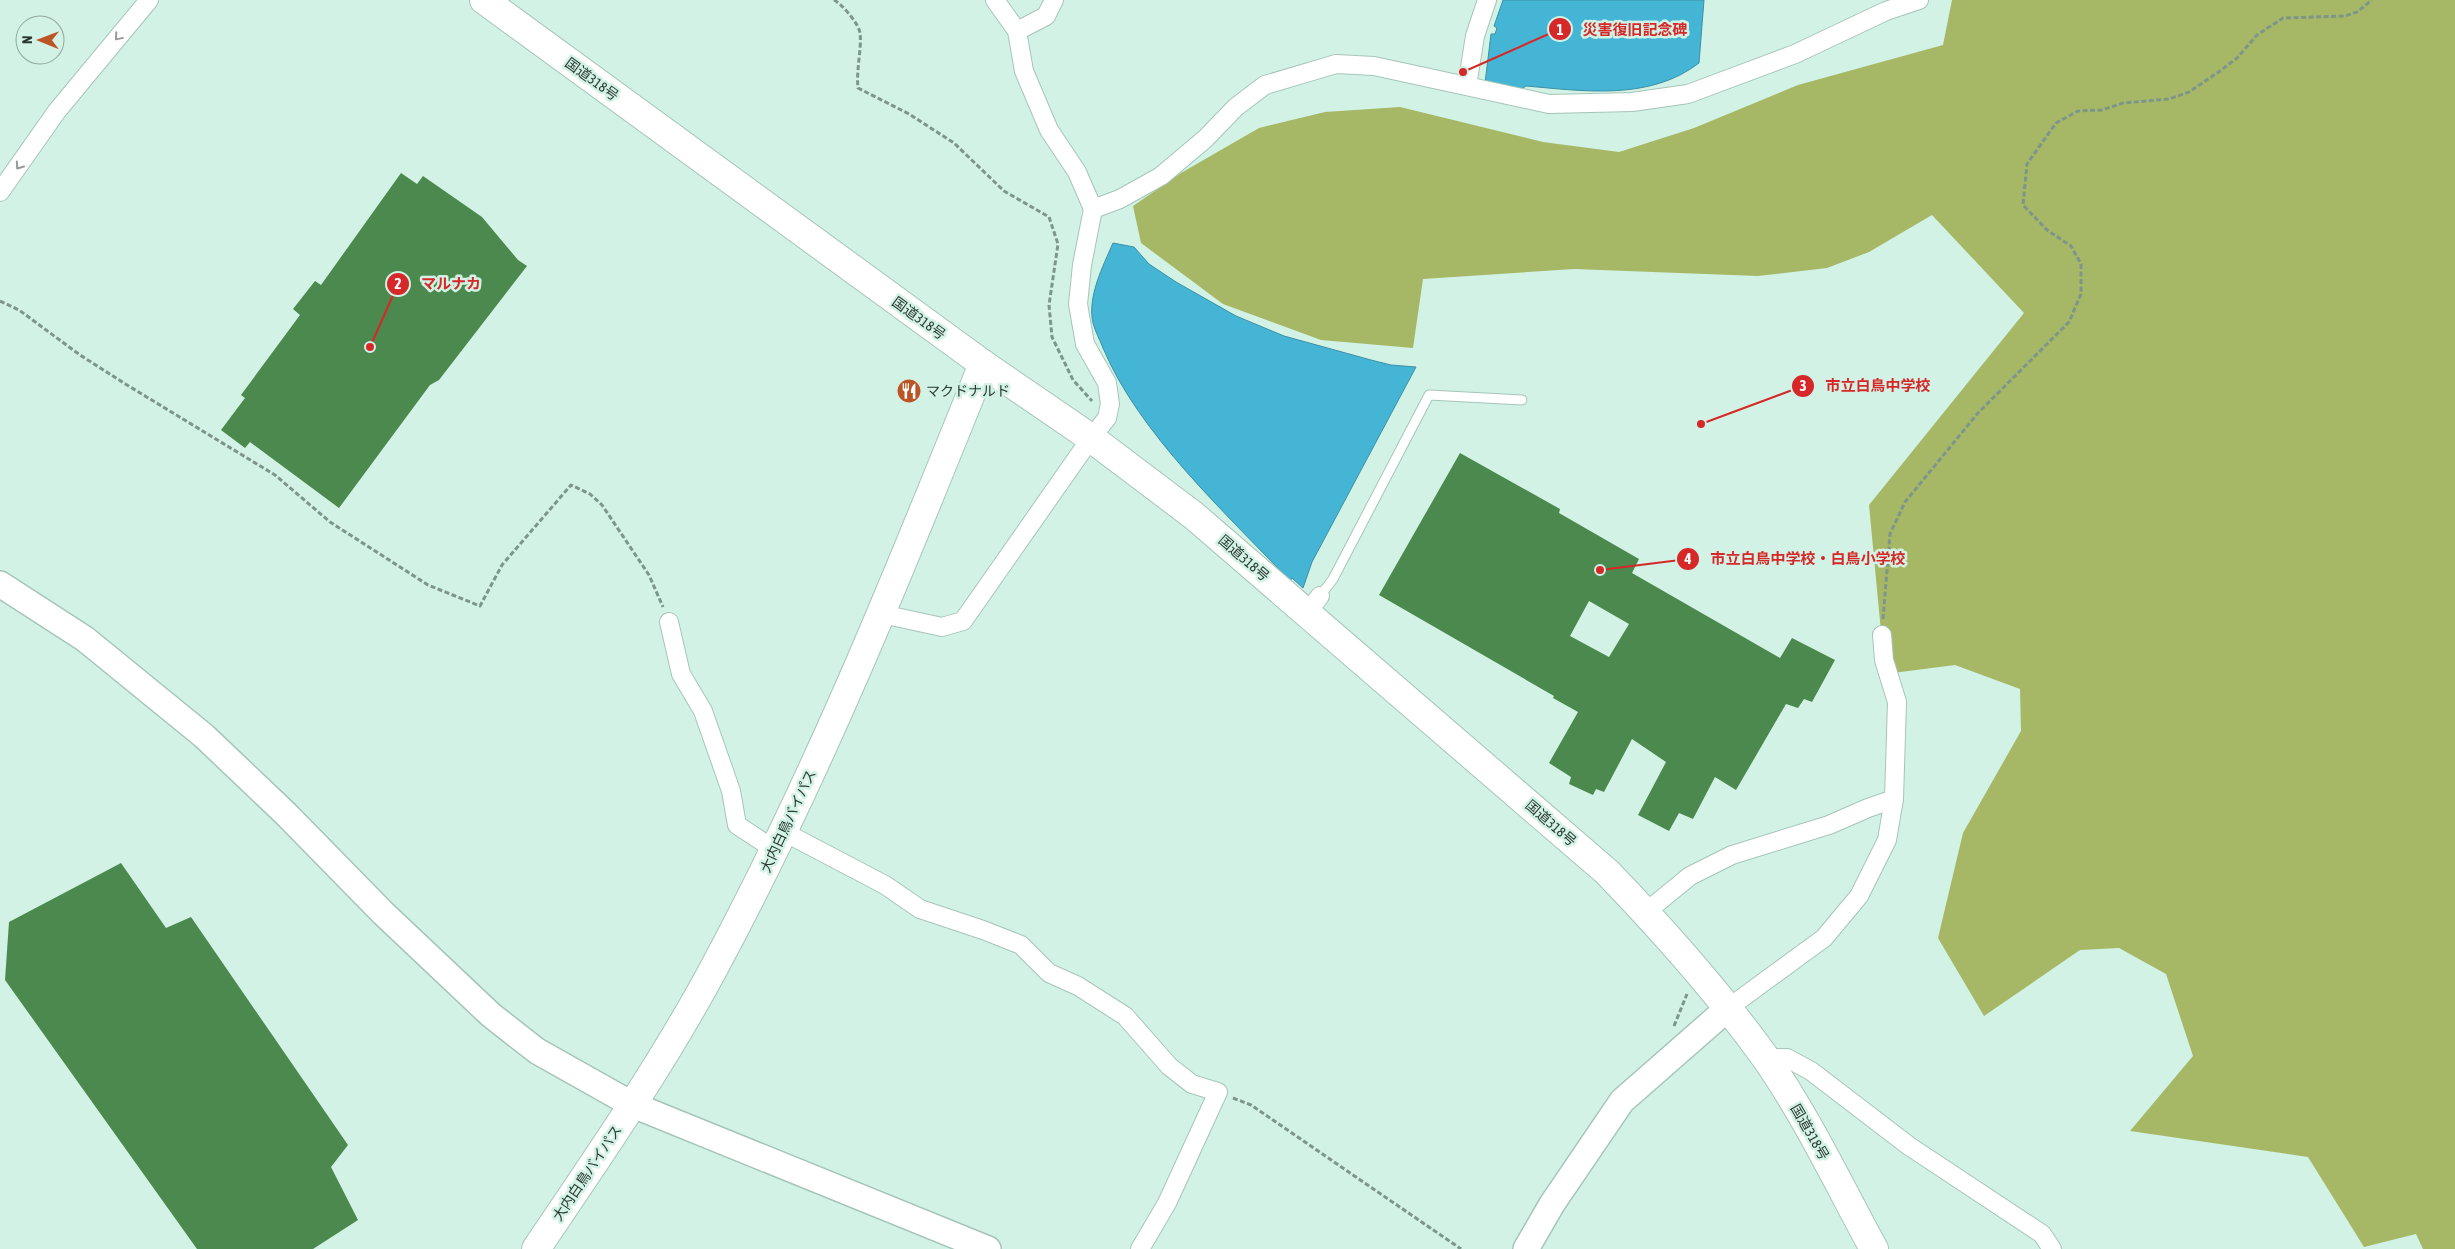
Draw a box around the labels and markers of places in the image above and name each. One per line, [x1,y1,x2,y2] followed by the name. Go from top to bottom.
[1547,14,1697,44] callout: 災害復旧記念碑
[386,269,491,299] callout: マルナカ
[1791,371,1941,401] callout: 市立白鳥中学校
[896,378,922,404] restaurant icon: マクドナルド
[926,383,1010,399] place label: マクドナルド
[1675,544,1915,574] callout: 市立白鳥中学校・白鳥小学校

